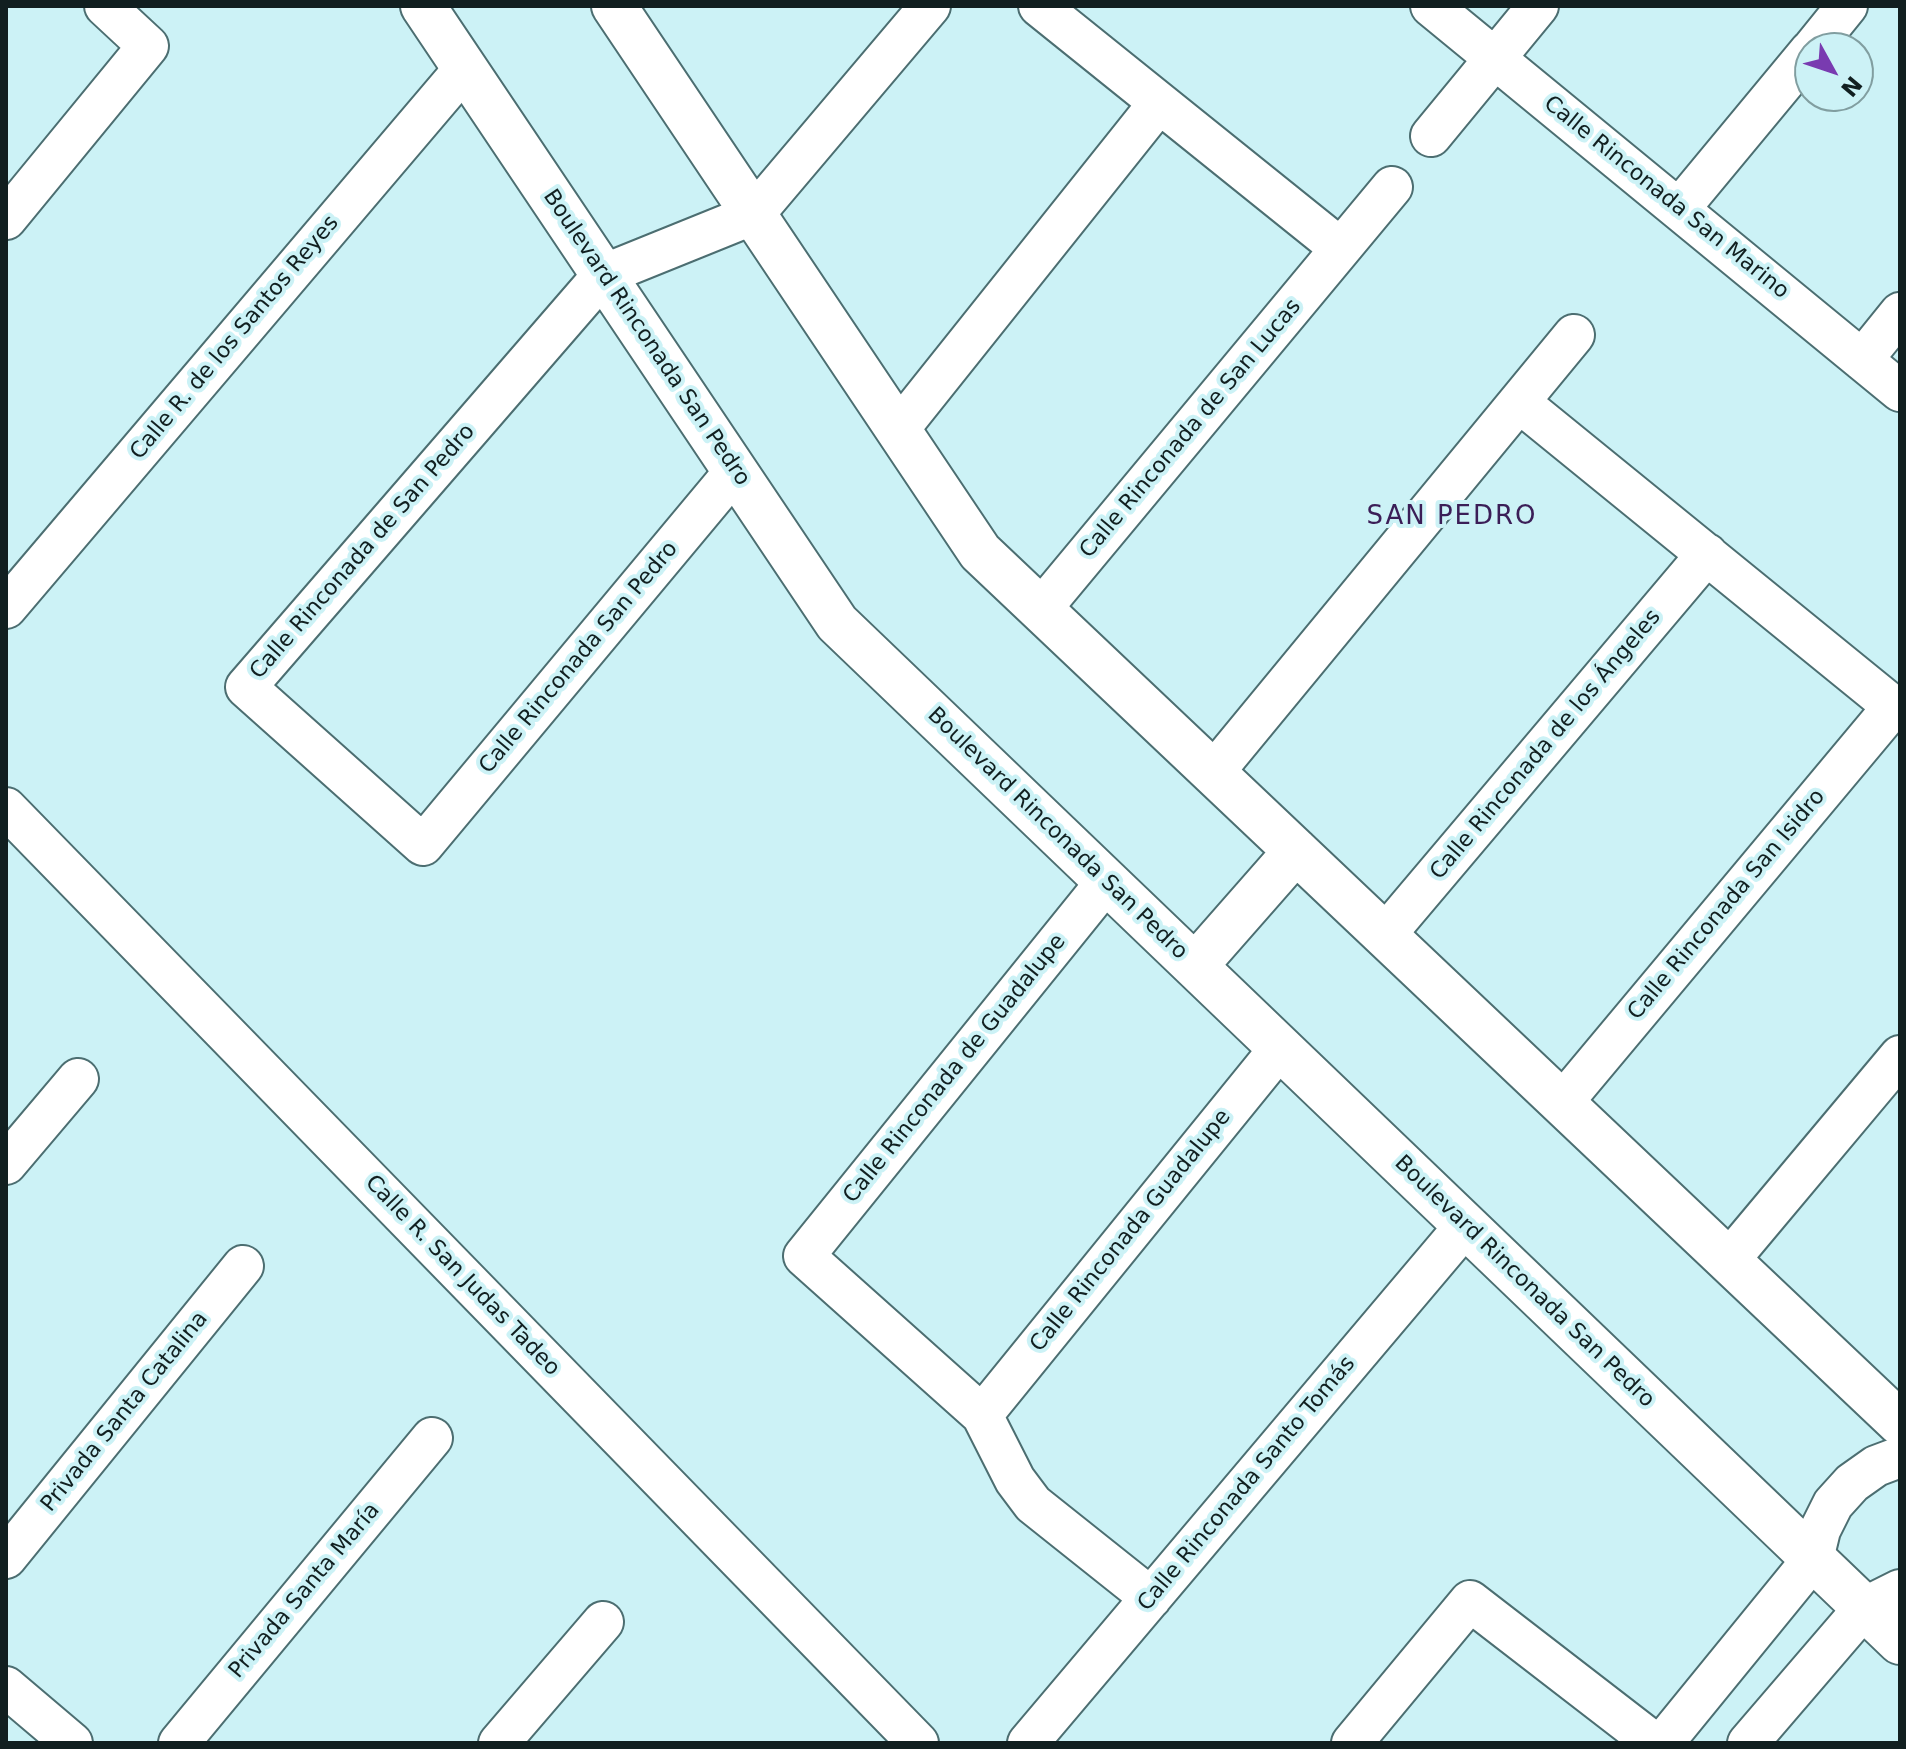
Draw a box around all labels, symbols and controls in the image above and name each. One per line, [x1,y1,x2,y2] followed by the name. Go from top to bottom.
[1794,32,1874,112] north arrow
[1836,71,1867,102] text: N
[1538,91,1794,305] street label: Calle Rinconada San Marino
[537,185,755,491] street label: Boulevard Rinconada San Pedro
[125,211,345,465] street label: Calle R. de los Santos Reyes
[1075,294,1307,564] street label: Calle Rinconada de San Lucas
[245,419,481,685] street label: Calle Rinconada de San Pedro
[1366,501,1538,533] district label: SAN PEDRO
[474,537,684,779] street label: Calle Rinconada San Pedro
[1425,605,1667,885] street label: Calle Rinconada de los Ángeles
[921,702,1193,966] street label: Boulevard Rinconada San Pedro
[1623,784,1831,1026] street label: Calle Rinconada San Isidro
[838,929,1072,1209] street label: Calle Rinconada de Guadalupe
[1025,1105,1237,1357] street label: Calle Rinconada Guadalupe
[1388,1150,1660,1414] street label: Boulevard Rinconada San Pedro
[359,1170,565,1382] street label: Calle R. San Judas Tadeo
[36,1307,214,1517] street label: Privada Santa Catalina
[1133,1351,1361,1617] street label: Calle Rinconada Santo Tomás
[224,1498,386,1684] street label: Privada Santa María

